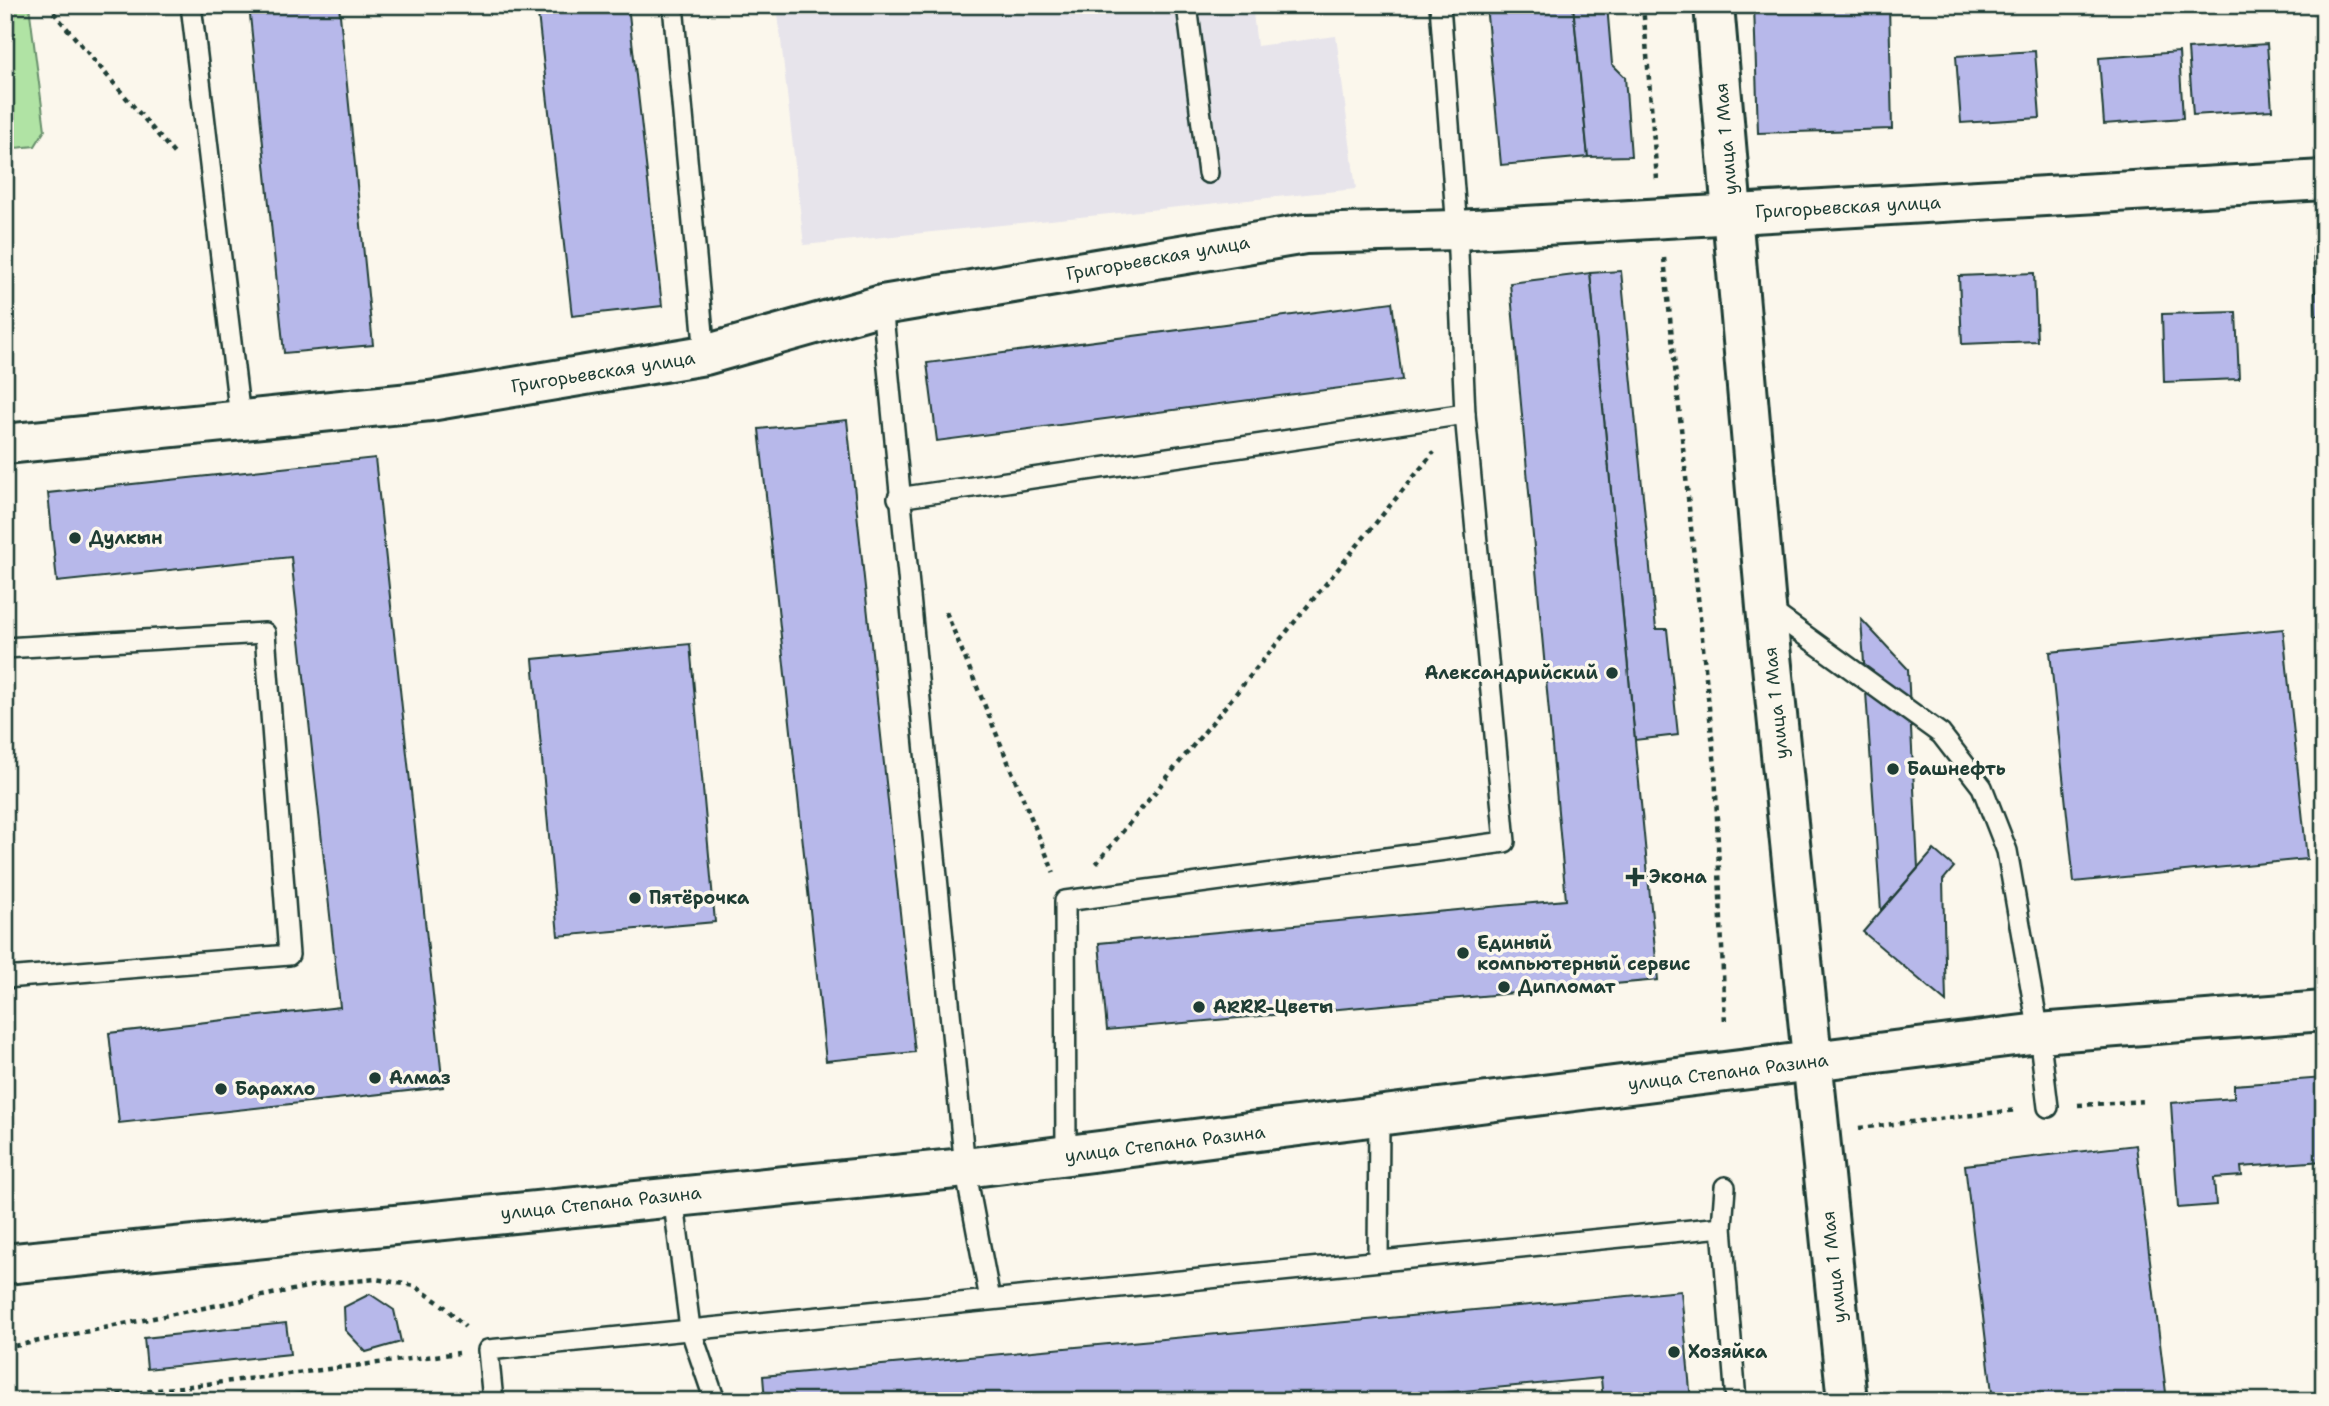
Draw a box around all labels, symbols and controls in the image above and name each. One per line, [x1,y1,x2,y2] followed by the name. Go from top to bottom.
[1709,82,1743,196] street label: улица 1 Мая
[1755,190,1941,224] street label: Григорьевская улица
[1064,230,1252,286] street label: Григорьевская улица
[509,346,697,398] street label: Григорьевская улица
[89,526,163,550] place label: Дулкын
[67,530,83,546] marker: Дулкын
[1758,646,1794,760] street label: улица 1 Мая
[1424,661,1598,685] place label: Александрийский
[1604,665,1620,681] marker: Александрийский
[1907,757,2006,781] place label: Башнефть
[1885,761,1901,777] marker: Башнефть
[1649,865,1708,889] place label: Экона
[1627,869,1643,885] marker: Экона
[649,886,750,910] place label: Пятёрочка
[627,890,643,906] marker: Пятёрочка
[1477,931,1691,976] place label: Единый компьютерный сервис
[1455,945,1471,961] marker: Единый компьютерный сервис
[1518,975,1616,999] place label: Дипломат
[1496,979,1512,995] marker: Дипломат
[1213,995,1333,1019] place label: ARRR-Цветы
[1191,999,1207,1015] marker: ARRR-Цветы
[1626,1048,1830,1096] street label: улица Степана Разина
[389,1066,451,1090] place label: Алмаз
[367,1070,383,1086] marker: Алмаз
[235,1077,315,1101] place label: Барахло
[213,1081,229,1097] marker: Барахло
[1063,1120,1267,1168] street label: улица Степана Разина
[499,1181,703,1225] street label: улица Степана Разина
[1816,1210,1852,1324] street label: улица 1 Мая
[1688,1340,1768,1364] place label: Хозяйка
[1666,1344,1682,1360] marker: Хозяйка

